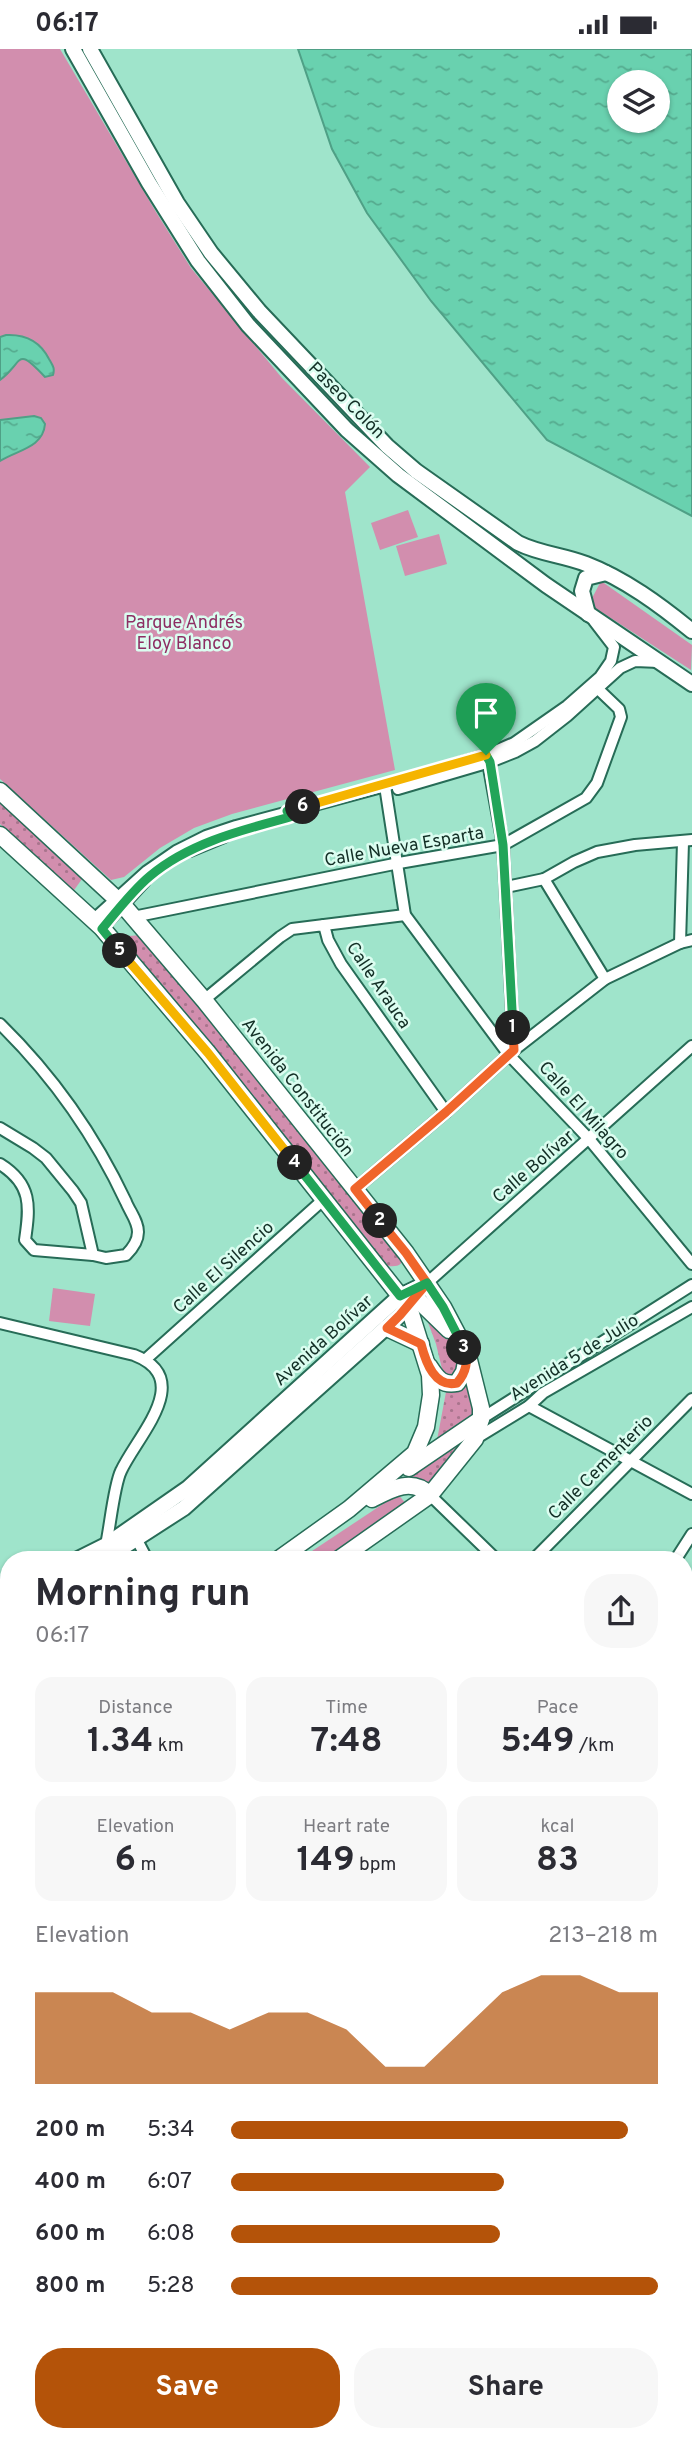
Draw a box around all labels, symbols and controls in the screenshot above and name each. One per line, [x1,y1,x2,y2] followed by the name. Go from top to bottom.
[35,8,99,41] text: 06:17
[607,70,670,133] map controls
[607,70,670,133] button: layers
[303,358,389,444] street label: Paseo Colón
[125,612,243,656] park label: Parque Andrés Eloy Blanco
[456,683,516,755] pin
[467,694,505,732] icon: arrive
[286,789,320,825] pin: 6
[297,794,308,818] text: 6
[323,822,486,873] street label: Calle Nueva Esparta
[102,933,138,969] pin: 5
[114,938,125,962] text: 5
[340,938,415,1034] street label: Calle Arauca
[496,1011,530,1045] pin: 1
[235,1014,358,1162] street label: Avenida Constitución
[509,1015,516,1039] text: 1
[533,1057,633,1165] street label: Calle El Milagro
[488,1125,580,1209] street label: Calle Bolívar
[278,1145,312,1181] pin: 4
[288,1150,301,1174] text: 4
[362,1203,398,1239] pin: 2
[374,1208,385,1232] text: 2
[169,1217,279,1320] street label: Calle El Silencio
[270,1291,378,1392] street label: Avenida Bolívar
[506,1309,643,1407] street label: Avenida 5 de Julio
[447,1331,482,1365] pin: 3
[458,1335,469,1359] text: 3
[544,1411,658,1525] street label: Calle Cementerio
[35,1571,251,1620] text: Morning run
[584,1574,658,1648] button: share
[35,1622,89,1651] text: 06:17
[98,1696,173,1720] text: Distance
[325,1696,368,1720] text: Time
[537,1696,578,1720] text: Pace
[87,1720,153,1764] text: 1.34
[311,1720,382,1764] text: 7:48
[501,1720,575,1764] text: 5:49
[153,1734,184,1758] text: km
[575,1734,614,1758] text: /km
[96,1815,175,1839] text: Elevation
[303,1815,390,1839] text: Heart rate
[541,1815,574,1839] text: kcal
[114,1839,136,1883] text: 6
[297,1839,355,1883] text: 149
[536,1839,579,1883] text: 83
[136,1853,157,1877] text: m
[355,1853,396,1877] text: bpm
[35,1922,130,1951] text: Elevation
[548,1922,658,1951] text: 213–218 m
[35,2116,105,2145] text: 200 m
[147,2116,195,2145] text: 5:34
[35,2168,106,2197] text: 400 m
[147,2168,192,2197] text: 6:07
[35,2220,105,2249] text: 600 m
[147,2220,195,2249] text: 6:08
[35,2272,105,2301] text: 800 m
[147,2272,195,2301] text: 5:28
[35,2348,340,2428] button: Save
[354,2348,658,2428] button: Share

